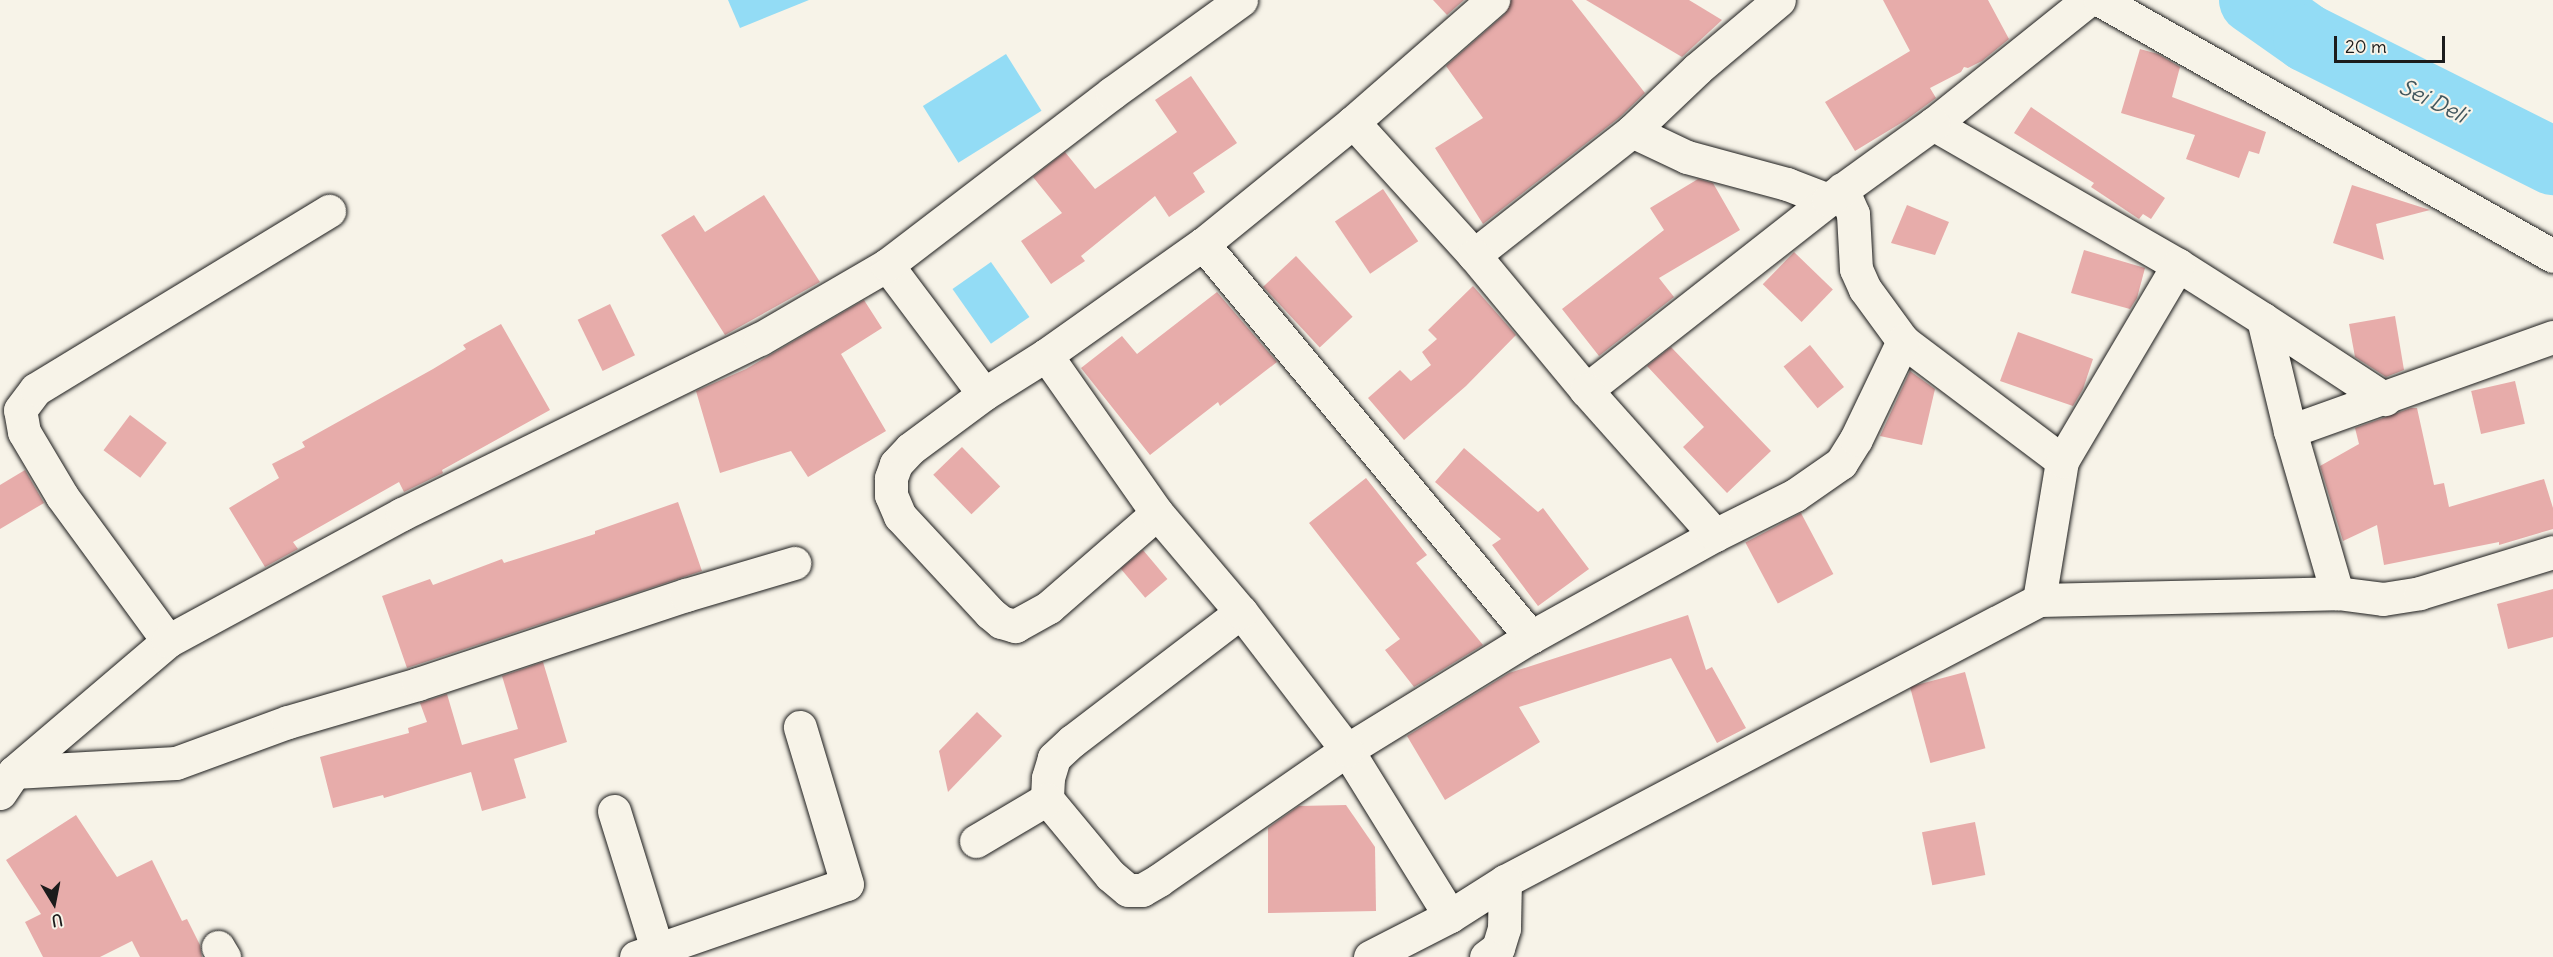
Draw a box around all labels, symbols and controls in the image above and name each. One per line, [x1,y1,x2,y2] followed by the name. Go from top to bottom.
[2337,24,2448,62] scale bar
[2345,35,2387,58] text: 20 m
[2395,73,2471,129] water label: Sei Deli
[24,873,84,933] north arrow
[50,910,64,932] text: U

